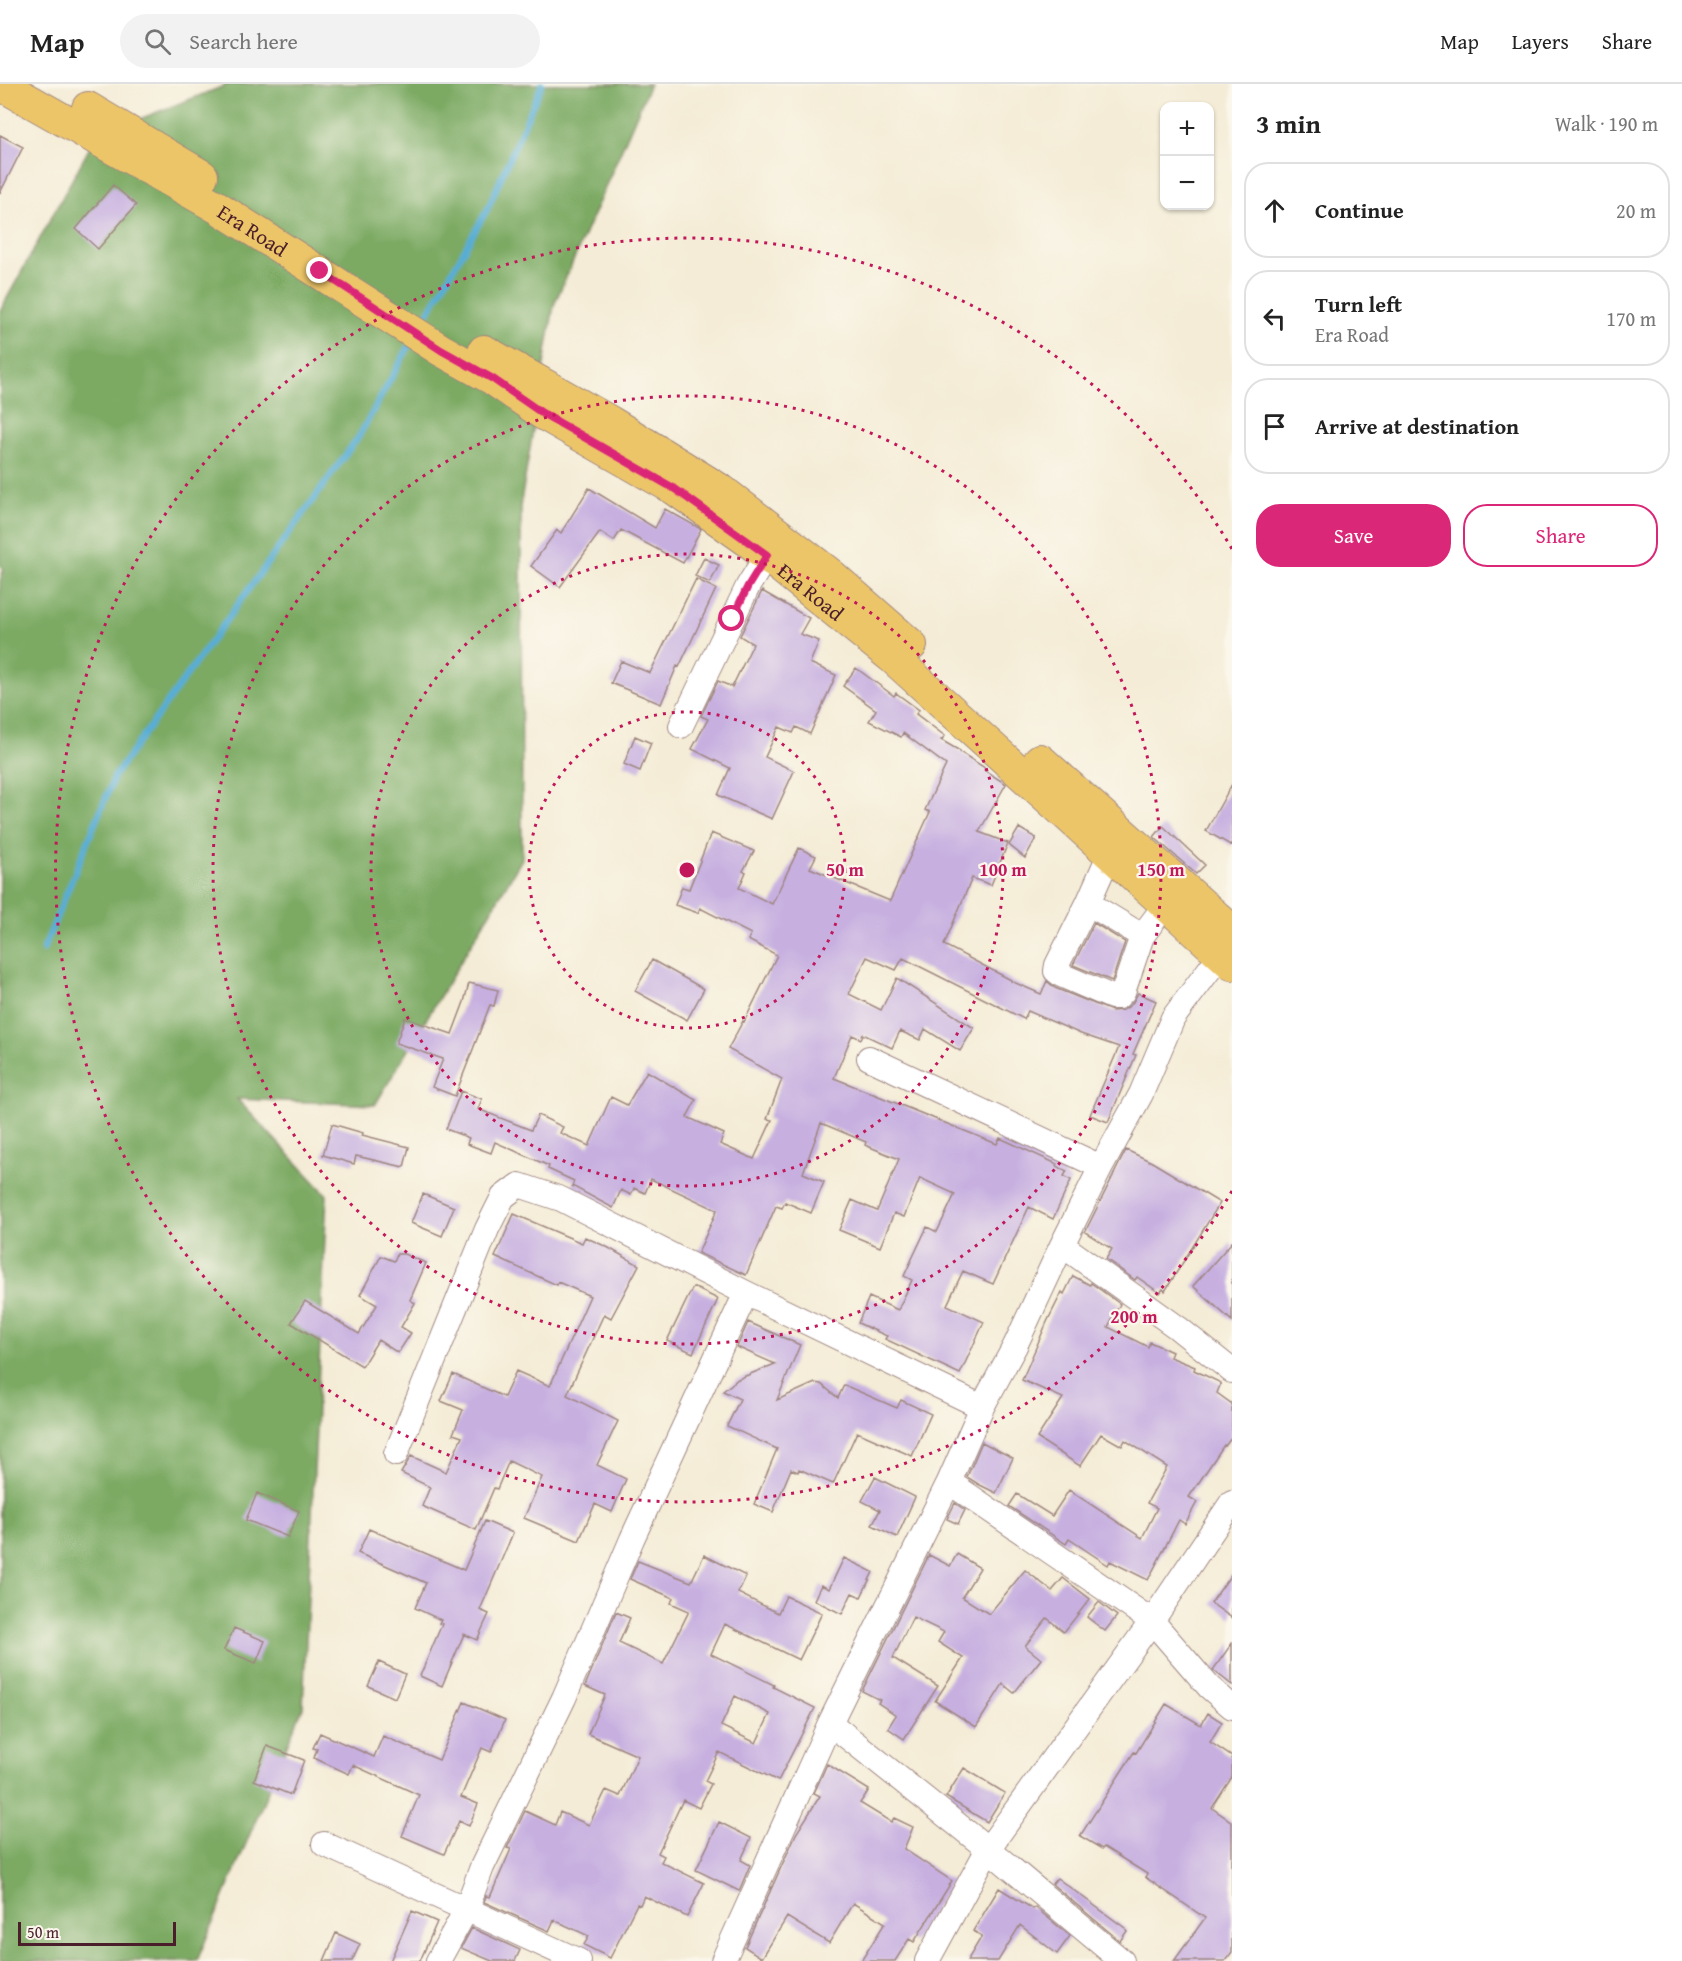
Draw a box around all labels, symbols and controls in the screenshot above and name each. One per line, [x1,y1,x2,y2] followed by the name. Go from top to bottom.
[120,14,540,68] search box
[30,21,84,62] text: Map
[141,25,174,58] icon: search
[189,25,298,57] text: Search here
[1440,26,1479,57] text: Map
[1512,26,1569,57] text: Layers
[1602,26,1652,57] text: Share
[1160,102,1214,210] map controls
[1160,102,1214,156] button: +
[1256,104,1321,143] text: 3 min
[1555,109,1658,138] text: Walk · 190 m
[1160,156,1214,210] button: −
[1258,194,1291,227] icon: ahead
[1315,194,1404,226] text: Continue
[212,196,295,264] street label: Era Road
[1616,196,1656,225] text: 20 m
[306,257,332,283] route end
[1315,288,1402,320] text: Turn left
[1258,302,1291,335] icon: left
[1606,304,1656,333] text: 170 m
[1315,320,1389,349] text: Era Road
[1258,410,1291,443] icon: arrive
[1315,410,1519,442] text: Arrive at destination
[1256,504,1451,567] button: Save
[1463,504,1658,567] button: Share
[771,555,852,628] street label: Era Road
[718,605,744,631] route start
[826,856,865,883] text: 50 m
[979,856,1027,883] text: 100 m
[1137,856,1185,883] text: 150 m
[677,860,697,880] centre of rings
[1110,1303,1158,1330] text: 200 m
[18,1919,176,1946] scale bar
[27,1920,59,1944] text: 50 m

